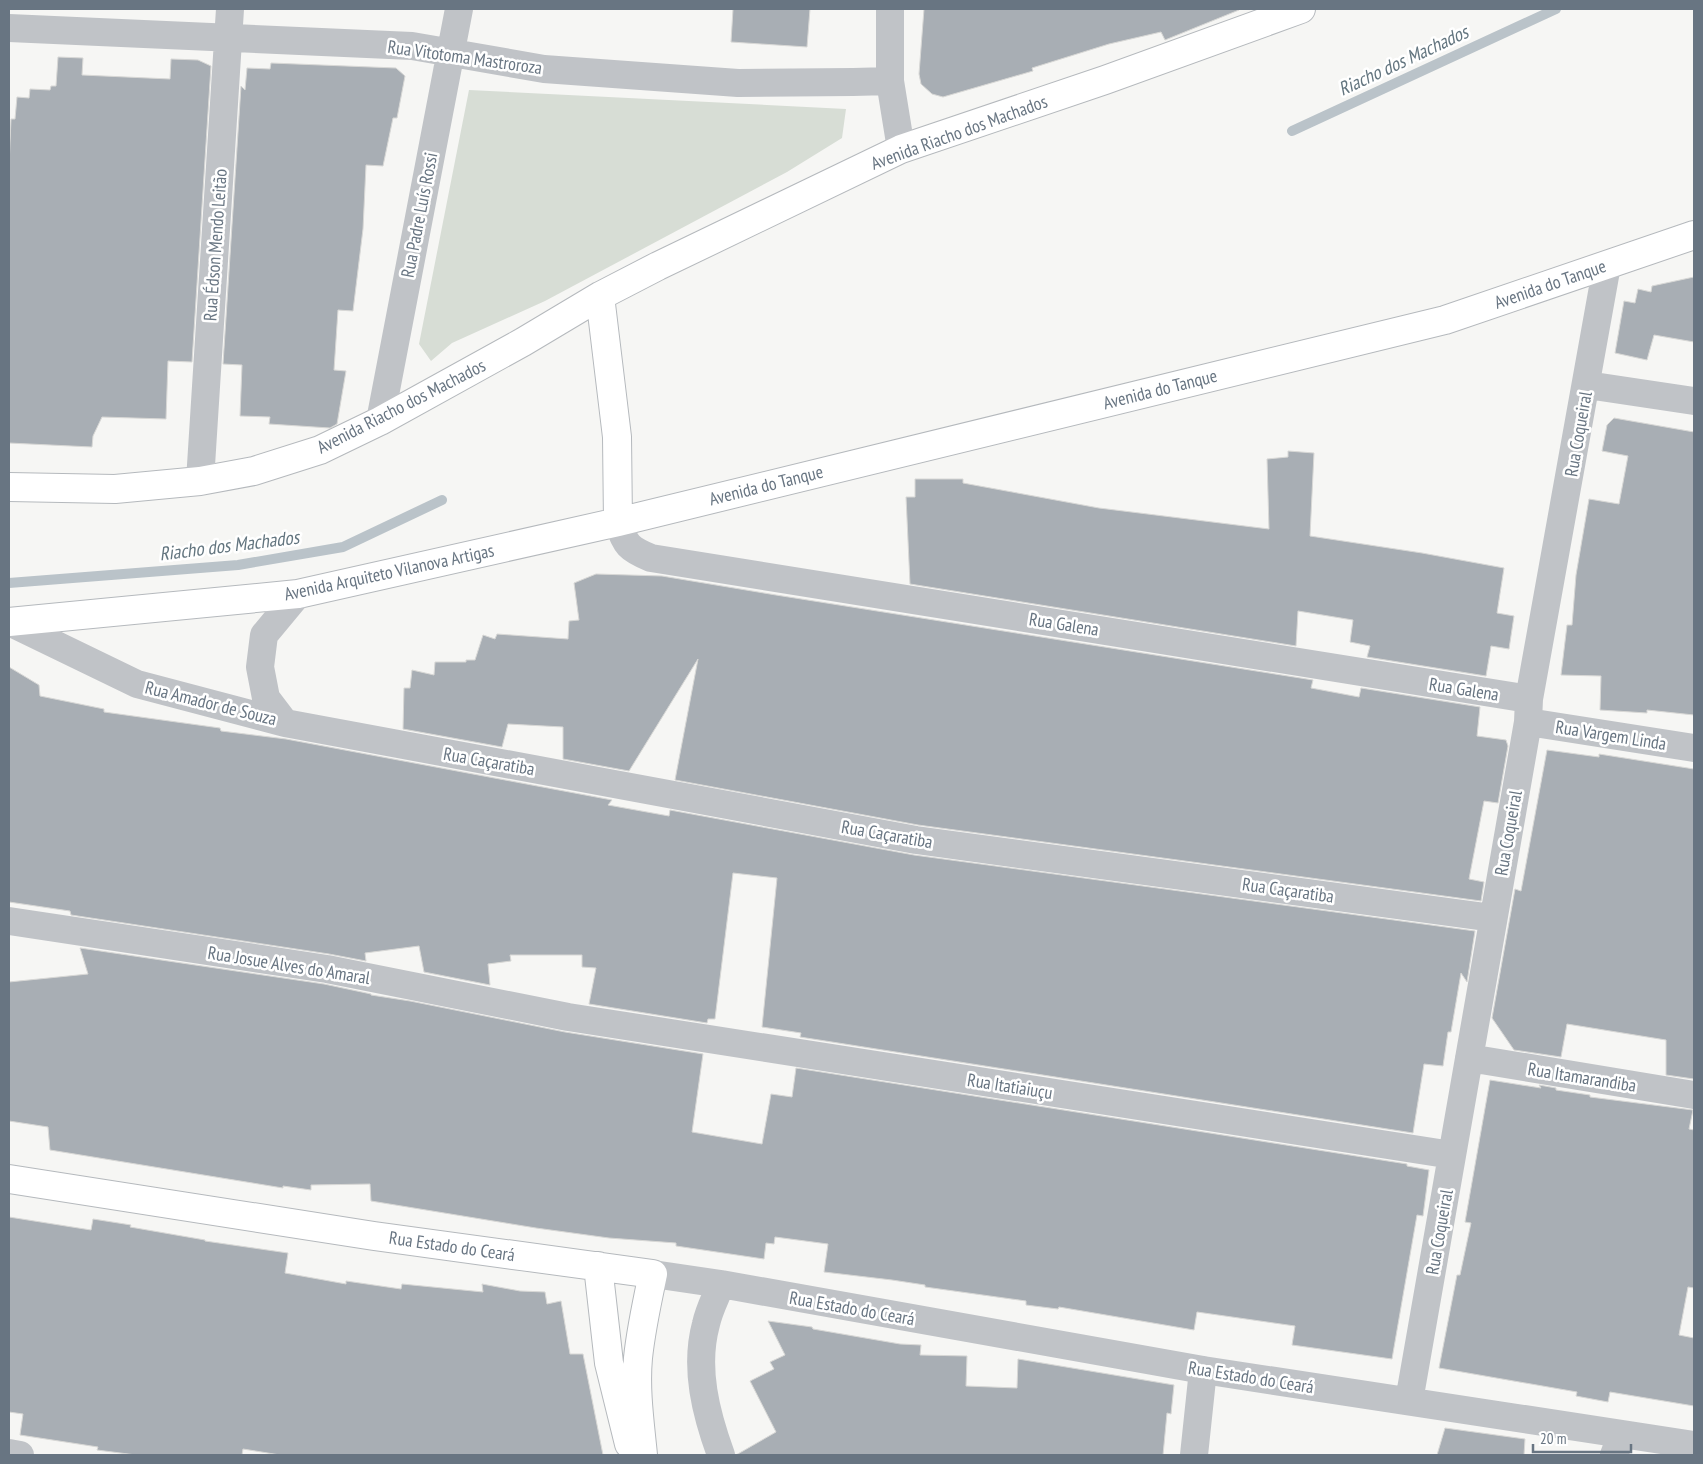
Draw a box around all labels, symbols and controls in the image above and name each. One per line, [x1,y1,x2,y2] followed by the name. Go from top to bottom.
[1334,19,1473,101] water label: Riacho dos Machados
[386,35,544,79] street label: Rua Vitotoma Mastroroza
[868,89,1050,175] street label: Avenida Riacho dos Machados
[396,151,442,279] street label: Rua Padre Luís Rossi
[198,168,232,322] street label: Rua Édson Mendo Leitão
[1491,254,1609,314] street label: Avenida do Tanque
[313,354,489,458] street label: Avenida Riacho dos Machados
[1101,364,1219,414] street label: Avenida do Tanque
[1559,389,1597,478] street label: Rua Coqueiral
[707,460,825,510] street label: Avenida do Tanque
[158,524,302,565] water label: Riacho dos Machados
[282,538,496,606] street label: Avenida Arquiteto Vilanova Artigas
[1028,607,1100,641] street label: Rua Galena
[1428,672,1500,706] street label: Rua Galena
[143,676,279,730] street label: Rua Amador de Souza
[1554,715,1668,755] street label: Rua Vargem Linda
[442,742,536,780] street label: Rua Caçaratiba
[1489,788,1527,877] street label: Rua Coqueiral
[840,815,934,853] street label: Rua Caçaratiba
[1241,872,1335,908] street label: Rua Caçaratiba
[206,941,373,989] street label: Rua Josue Alves do Amaral
[1526,1057,1638,1097] street label: Rua Itamarandiba
[966,1068,1054,1104] street label: Rua Itatiaiuçu
[1420,1187,1458,1276] street label: Rua Coqueiral
[388,1226,516,1266] street label: Rua Estado do Ceará
[788,1286,916,1330] street label: Rua Estado do Ceará
[1187,1356,1315,1398] street label: Rua Estado do Ceará
[1533,1422,1630,1454] scale bar
[1540,1429,1566,1448] text: 20 m

